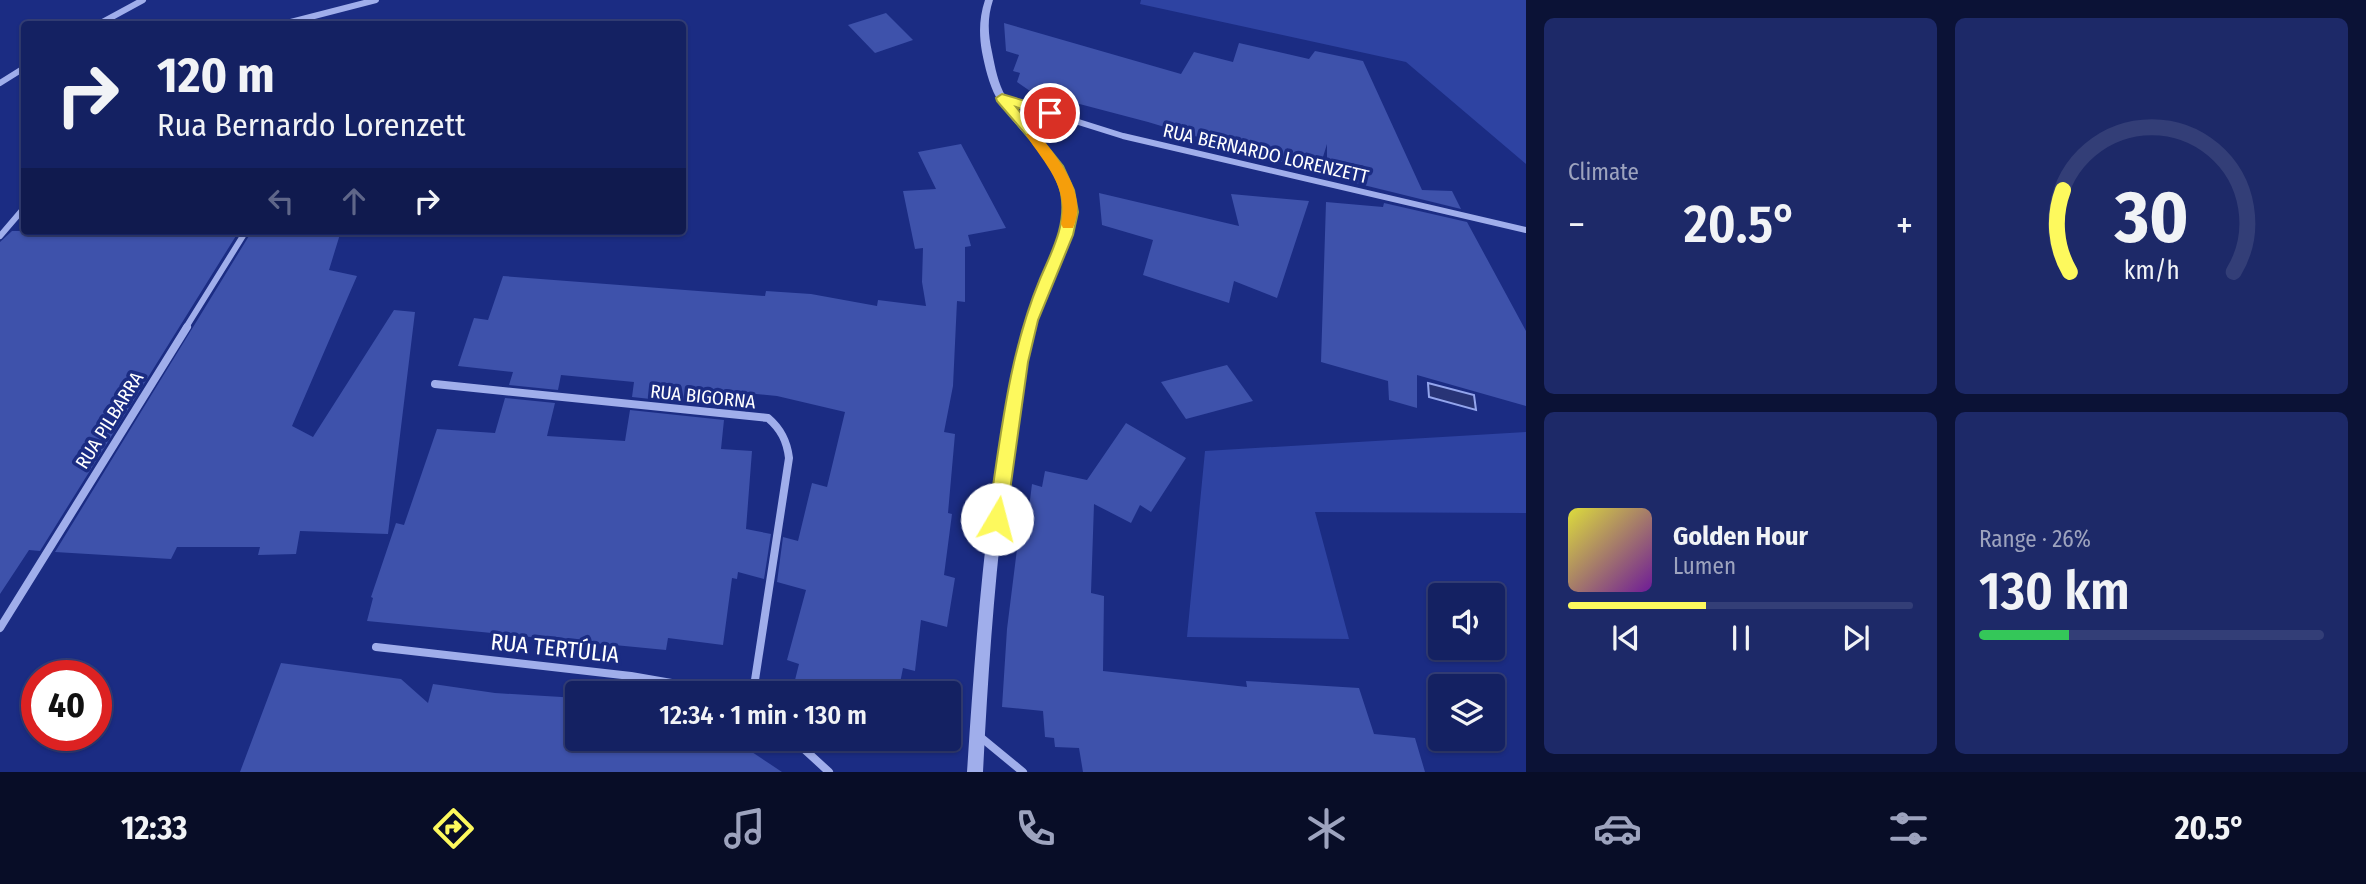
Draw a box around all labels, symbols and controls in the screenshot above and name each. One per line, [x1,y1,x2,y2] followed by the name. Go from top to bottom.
[157,46,275,105] text: 120 m
[42,49,133,140] icon: right
[1020,83,1080,143] pin
[1031,94,1069,132] icon: arrive
[157,106,466,144] text: Rua Bernardo Lorenzett
[1161,119,1371,188] street label: RUA BERNARDO LORENZETT
[1568,158,1639,186] text: Climate
[2113,174,2189,261] text: 30
[262,182,300,220] icon: left
[335,182,373,220] icon: ahead
[408,182,446,220] icon: right
[1684,193,1797,256] text: 20.5°
[1568,202,1585,248] text: −
[1896,202,1913,248] text: +
[2124,256,2179,286] text: km/h
[71,368,148,473] street label: RUA PILBARRA
[649,380,757,413] street label: RUA BIGORNA
[960,482,1034,556] position arrow
[1673,521,1808,552] text: Golden Hour
[1979,525,2091,553] text: Range · 26%
[1673,552,1736,580] text: Lumen
[1979,560,2130,623] text: 130 km
[1428,583,1505,751] map controls
[1428,583,1505,660] button: sound
[1607,619,1645,657] icon: previous
[1722,619,1760,657] icon: pause
[1837,619,1875,657] icon: next
[489,626,621,669] street label: RUA TERTÚLIA
[21,660,112,751] speed limit sign: 40
[1428,674,1505,751] button: layers
[659,700,867,731] text: 12:34 · 1 min · 130 m
[429,804,478,853] icon: directions
[720,804,769,853] icon: music
[1011,804,1060,853] icon: phone
[1302,804,1351,853] icon: climate
[1593,804,1642,853] icon: car
[1884,804,1933,853] icon: filters
[121,809,187,847] text: 12:33
[2175,809,2245,847] text: 20.5°

